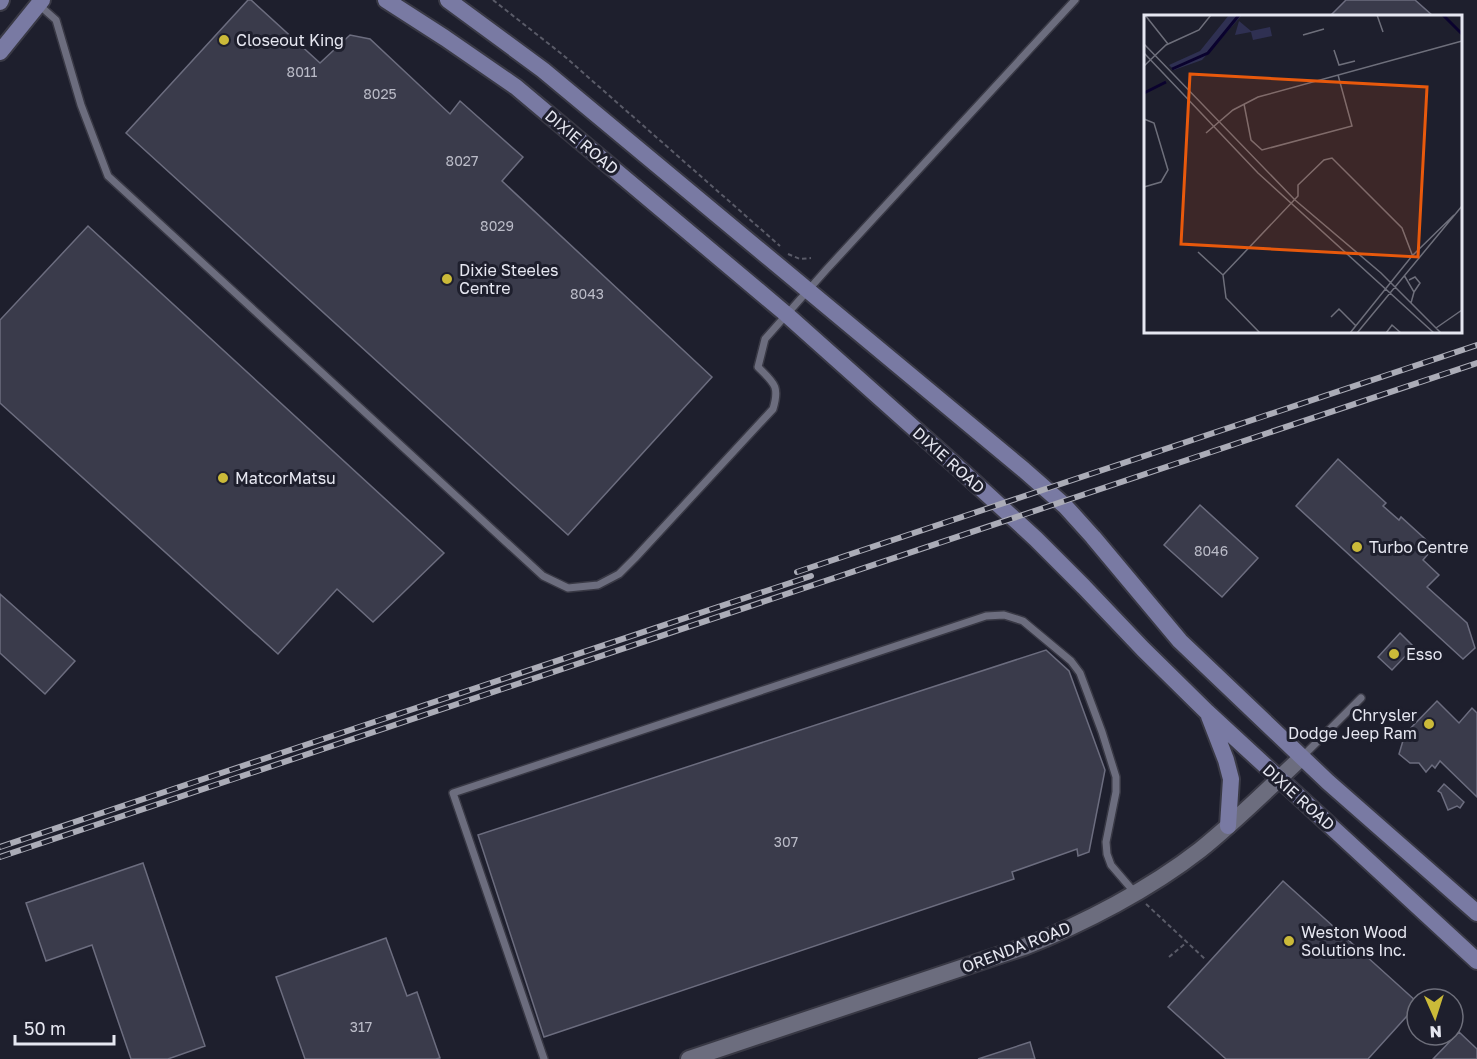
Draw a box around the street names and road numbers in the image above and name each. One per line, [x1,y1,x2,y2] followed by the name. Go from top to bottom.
[541,105,623,179] street label: DIXIE ROAD
[909,422,989,498] street label: DIXIE ROAD
[1259,759,1339,835] street label: DIXIE ROAD
[959,917,1073,977] street label: ORENDA ROAD

